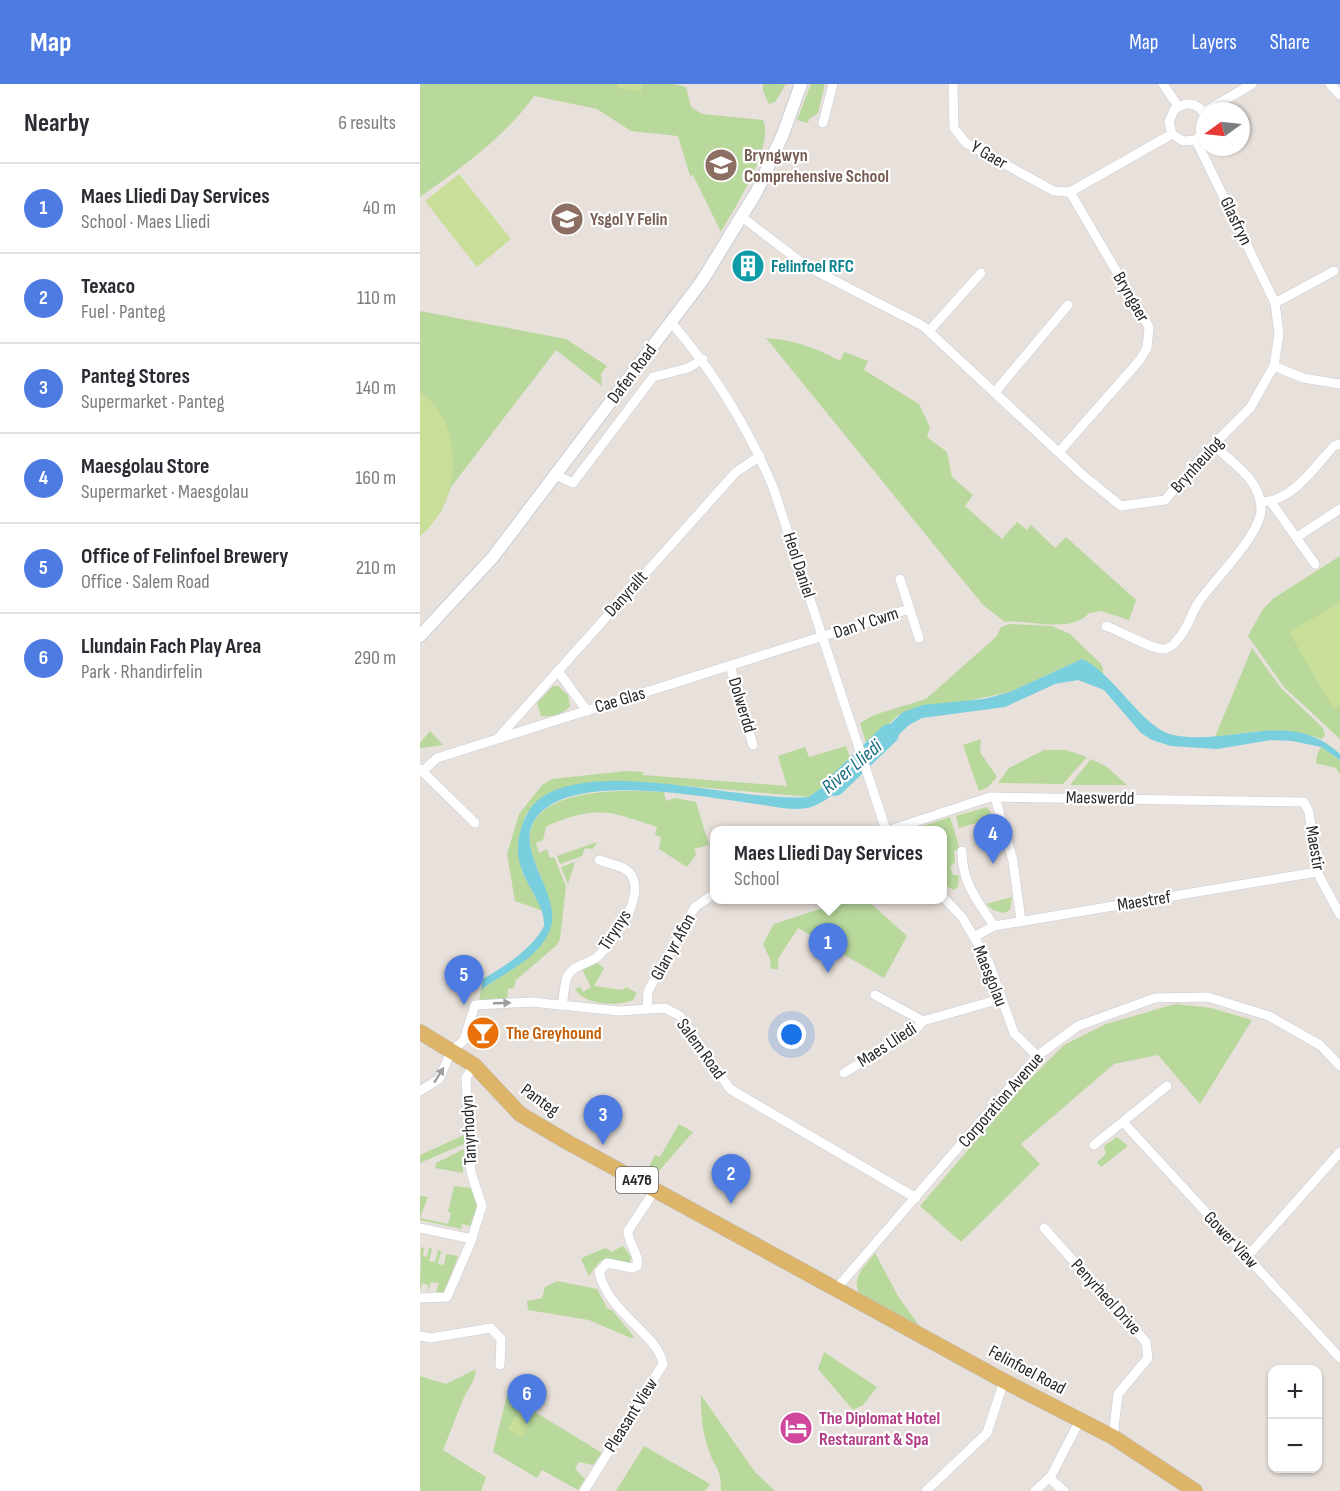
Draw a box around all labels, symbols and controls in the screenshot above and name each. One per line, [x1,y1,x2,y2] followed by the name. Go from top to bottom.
[30,26,71,59] text: Map
[1129,30,1158,55] text: Map
[1191,30,1237,55] text: Layers
[1270,30,1310,55] text: Share
[1196,102,1250,156] north arrow
[24,108,90,139] text: Nearby
[338,111,396,135] text: 6 results
[967,136,1011,174] street label: Y Gaer
[744,145,889,187] place label: Bryngwyn Comprehensive School
[703,147,739,183] school or university icon: Bryngwyn Comprehensive School
[81,183,270,210] text: Maes Lliedi Day Services
[1215,194,1257,248] street label: Glasfryn
[40,196,47,220] text: 1
[363,196,396,220] text: 40 m
[549,201,585,237] school or university icon: Ysgol Y Felin
[590,209,668,230] place label: Ysgol Y Felin
[81,210,210,234] text: School · Maes Lliedi
[730,248,766,284] building icon: Felinfoel RFC
[771,256,854,277] place label: Felinfoel RFC
[1108,268,1154,326] street label: Bryngaer
[81,273,135,300] text: Texaco
[39,286,48,310] text: 2
[357,286,396,310] text: 110 m
[81,300,166,324] text: Fuel · Panteg
[603,340,661,408] street label: Dafen Road
[81,363,190,390] text: Panteg Stores
[39,376,48,400] text: 3
[356,376,396,400] text: 140 m
[81,390,225,414] text: Supermarket · Panteg
[1166,433,1228,497] street label: Brynheulog
[81,453,209,480] text: Maesgolau Store
[39,466,48,490] text: 4
[355,466,396,490] text: 160 m
[81,480,249,504] text: Supermarket · Maesgolau
[779,530,819,600] street label: Heol Daniel
[81,543,289,570] text: Office of Felinfoel Brewery
[39,556,48,580] text: 5
[356,556,396,580] text: 210 m
[600,566,652,621] street label: Danyrallt
[81,570,210,594] text: Office · Salem Road
[831,603,901,643] street label: Dan Y Cwm
[81,633,261,660] text: Llundain Fach Play Area
[39,646,48,670] text: 6
[354,646,396,670] text: 290 m
[81,660,203,684] text: Park · Rhandirfelin
[724,675,760,735] street label: Dolwerdd
[592,682,648,718] street label: Cae Glas
[817,734,888,799] water label: River Lliedi
[1066,787,1134,809] street label: Maeswerdd
[974,814,1012,864] pin: 4
[1301,824,1329,872] street label: Maestir
[710,826,947,904] popup
[734,840,923,867] text: Maes Lliedi Day Services
[734,867,780,891] text: School
[1116,886,1173,916] street label: Maestref
[594,906,636,954] street label: Tirynys
[646,910,700,984] street label: Glan yr Afon
[808,924,848,973] pin: 1
[968,943,1012,1009] street label: Maesgolau
[444,956,483,1005] pin: 5
[492,999,511,1008] one-way arrow
[465,1015,501,1051] bar icon: The Greyhound
[672,1015,730,1083] street label: Salem Road
[854,1018,920,1072] street label: Maes Lliedi
[777,1020,806,1049] your location
[506,1023,602,1044] place label: The Greyhound
[954,1048,1048,1152] street label: Corporation Avenue
[434,1067,445,1083] one-way arrow
[517,1079,563,1121] street label: Panteg
[457,1094,481,1166] street label: Tanyrhodyn
[584,1096,622,1145] pin: 3
[712,1154,750,1204] pin: 2
[616,1167,658,1193] road number: A476
[1199,1207,1263,1273] street label: Gower View
[1067,1255,1145,1339] street label: Penyrheol Drive
[985,1341,1069,1399] street label: Felinfoel Road
[1268,1365,1322,1473] map controls
[1268,1365,1322,1419] button: +
[508,1374,546,1424] pin: 6
[600,1374,662,1456] street label: Pleasant View
[819,1408,940,1450] place label: The Diplomat Hotel Restaurant & Spa
[778,1410,814,1446] hotel icon: The Diplomat Hotel Restaurant & Spa
[1268,1419,1322,1473] button: −

